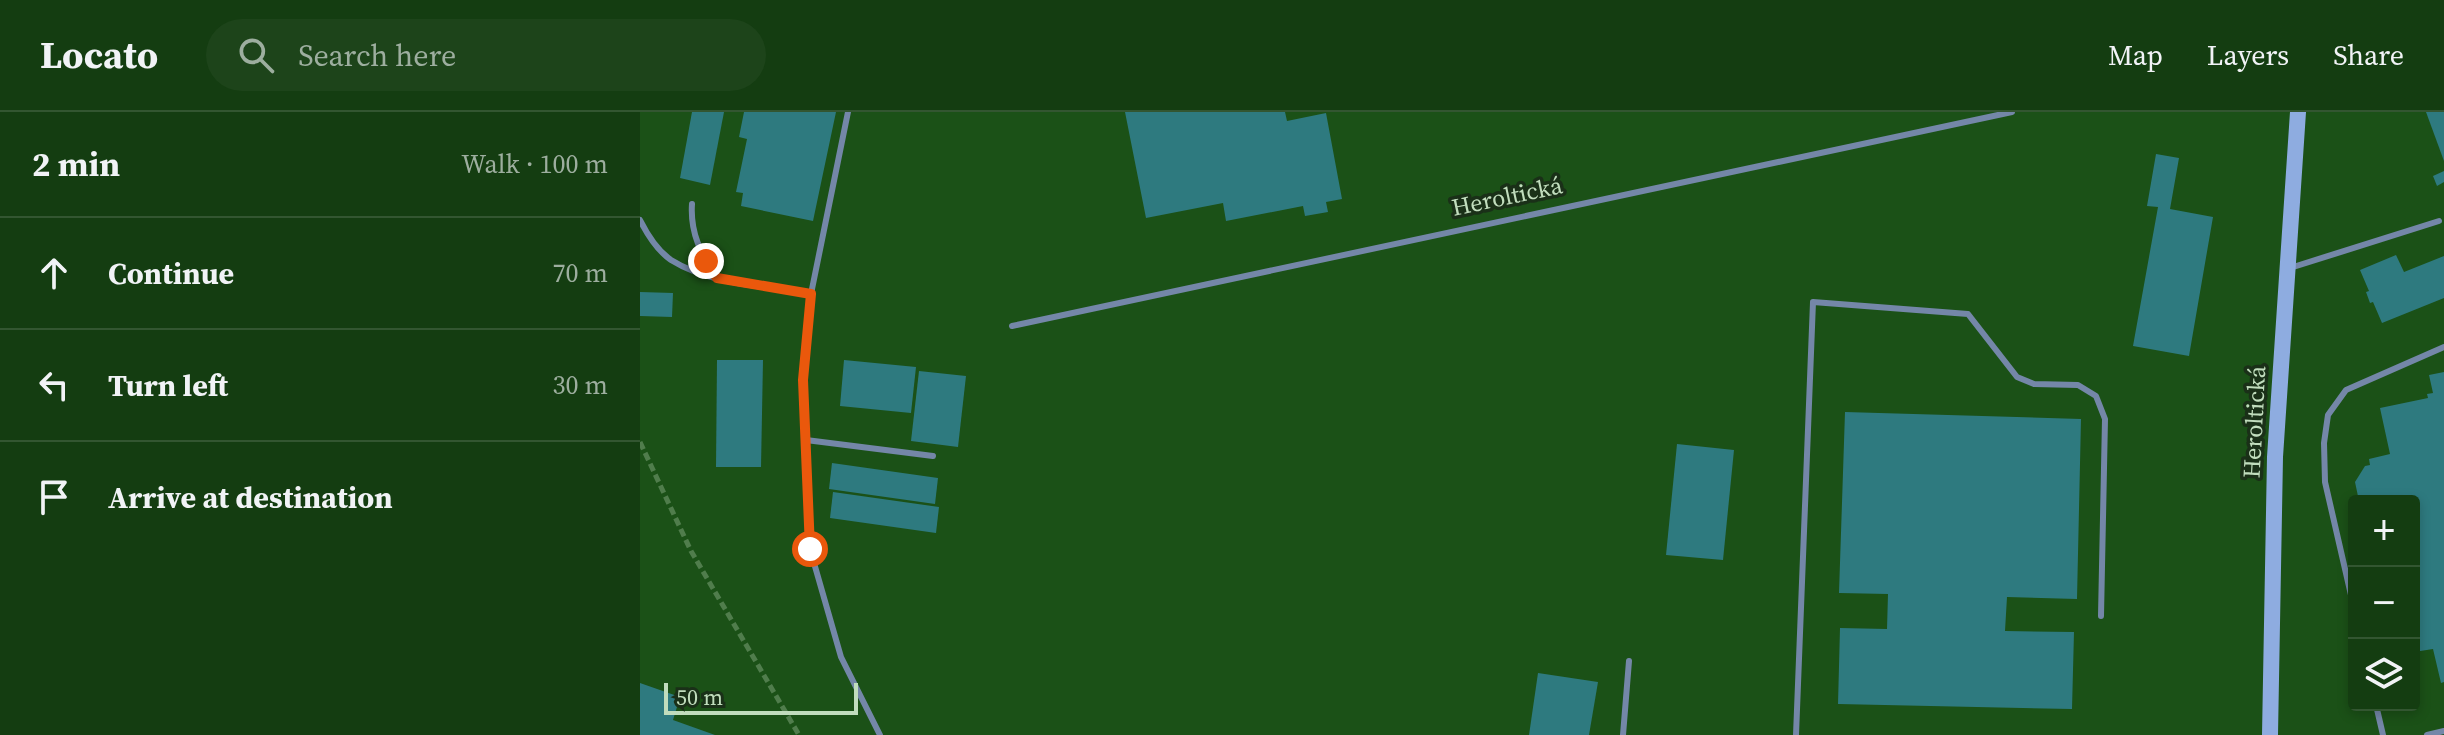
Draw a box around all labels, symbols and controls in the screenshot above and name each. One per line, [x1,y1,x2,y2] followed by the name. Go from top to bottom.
[206,19,766,91] search box
[40,29,158,81] text: Locato
[234,33,278,77] icon: search
[298,35,456,76] text: Search here
[2108,36,2163,74] text: Map
[2207,36,2289,74] text: Layers
[2333,36,2404,74] text: Share
[32,141,120,187] text: 2 min
[461,146,608,182] text: Walk · 100 m
[1449,168,1566,224] street label: Heroltická
[688,243,724,279] route end
[32,251,76,295] icon: ahead
[108,253,234,294] text: Continue
[553,255,608,291] text: 70 m
[32,363,76,407] icon: left
[2235,364,2273,479] street label: Heroltická
[108,365,228,406] text: Turn left
[553,367,608,403] text: 30 m
[32,475,76,519] icon: arrive
[108,477,393,518] text: Arrive at destination
[2348,495,2420,711] map controls
[2348,495,2420,567] button: +
[792,531,828,567] route start
[2348,567,2420,639] button: −
[2348,639,2420,711] button: layers
[664,679,858,715] scale bar
[676,682,723,712] text: 50 m

